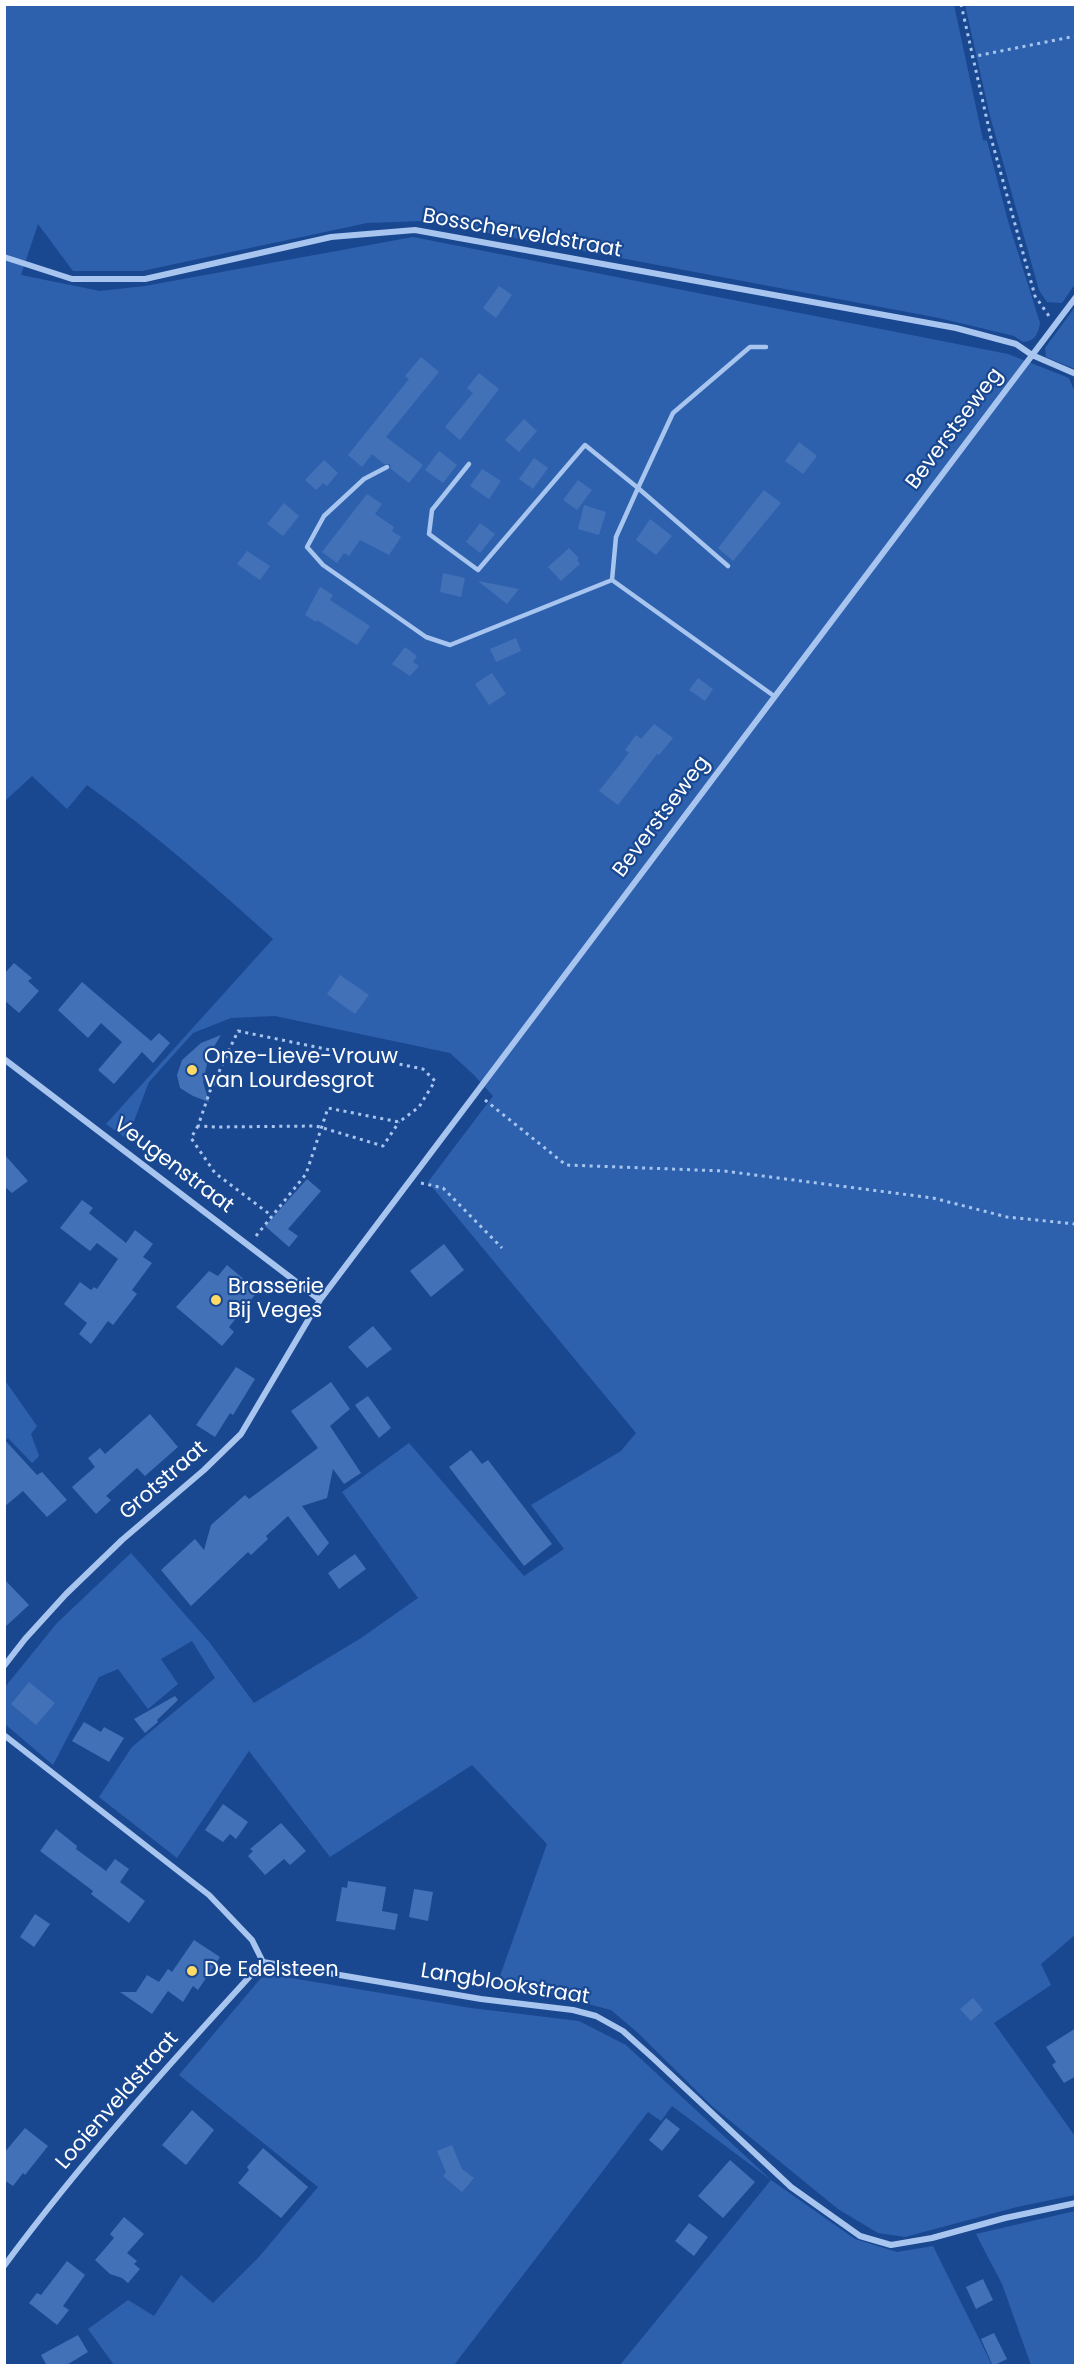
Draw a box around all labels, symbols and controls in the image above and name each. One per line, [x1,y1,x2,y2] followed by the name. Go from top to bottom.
[420,204,624,264] street label: Bosscherveldstraat
[901,363,1009,495] street label: Beverstseweg
[608,751,716,883] street label: Beverstseweg
[204,1045,398,1095] place label: Onze-Lieve-Vrouw van Lourdesgrot
[185,1063,199,1077] marker: Onze-Lieve-Vrouw van Lourdesgrot
[108,1113,238,1219] street label: Veugenstraat
[228,1275,324,1325] place label: Brasserie Bij Veges
[209,1293,223,1307] marker: Brasserie Bij Veges
[115,1436,213,1526] street label: Grotstraat
[204,1958,339,1984] place label: De Edelsteen
[419,1959,591,2011] street label: Langblookstraat
[185,1964,199,1978] marker: De Edelsteen
[51,2027,185,2175] street label: Looienveldstraat

